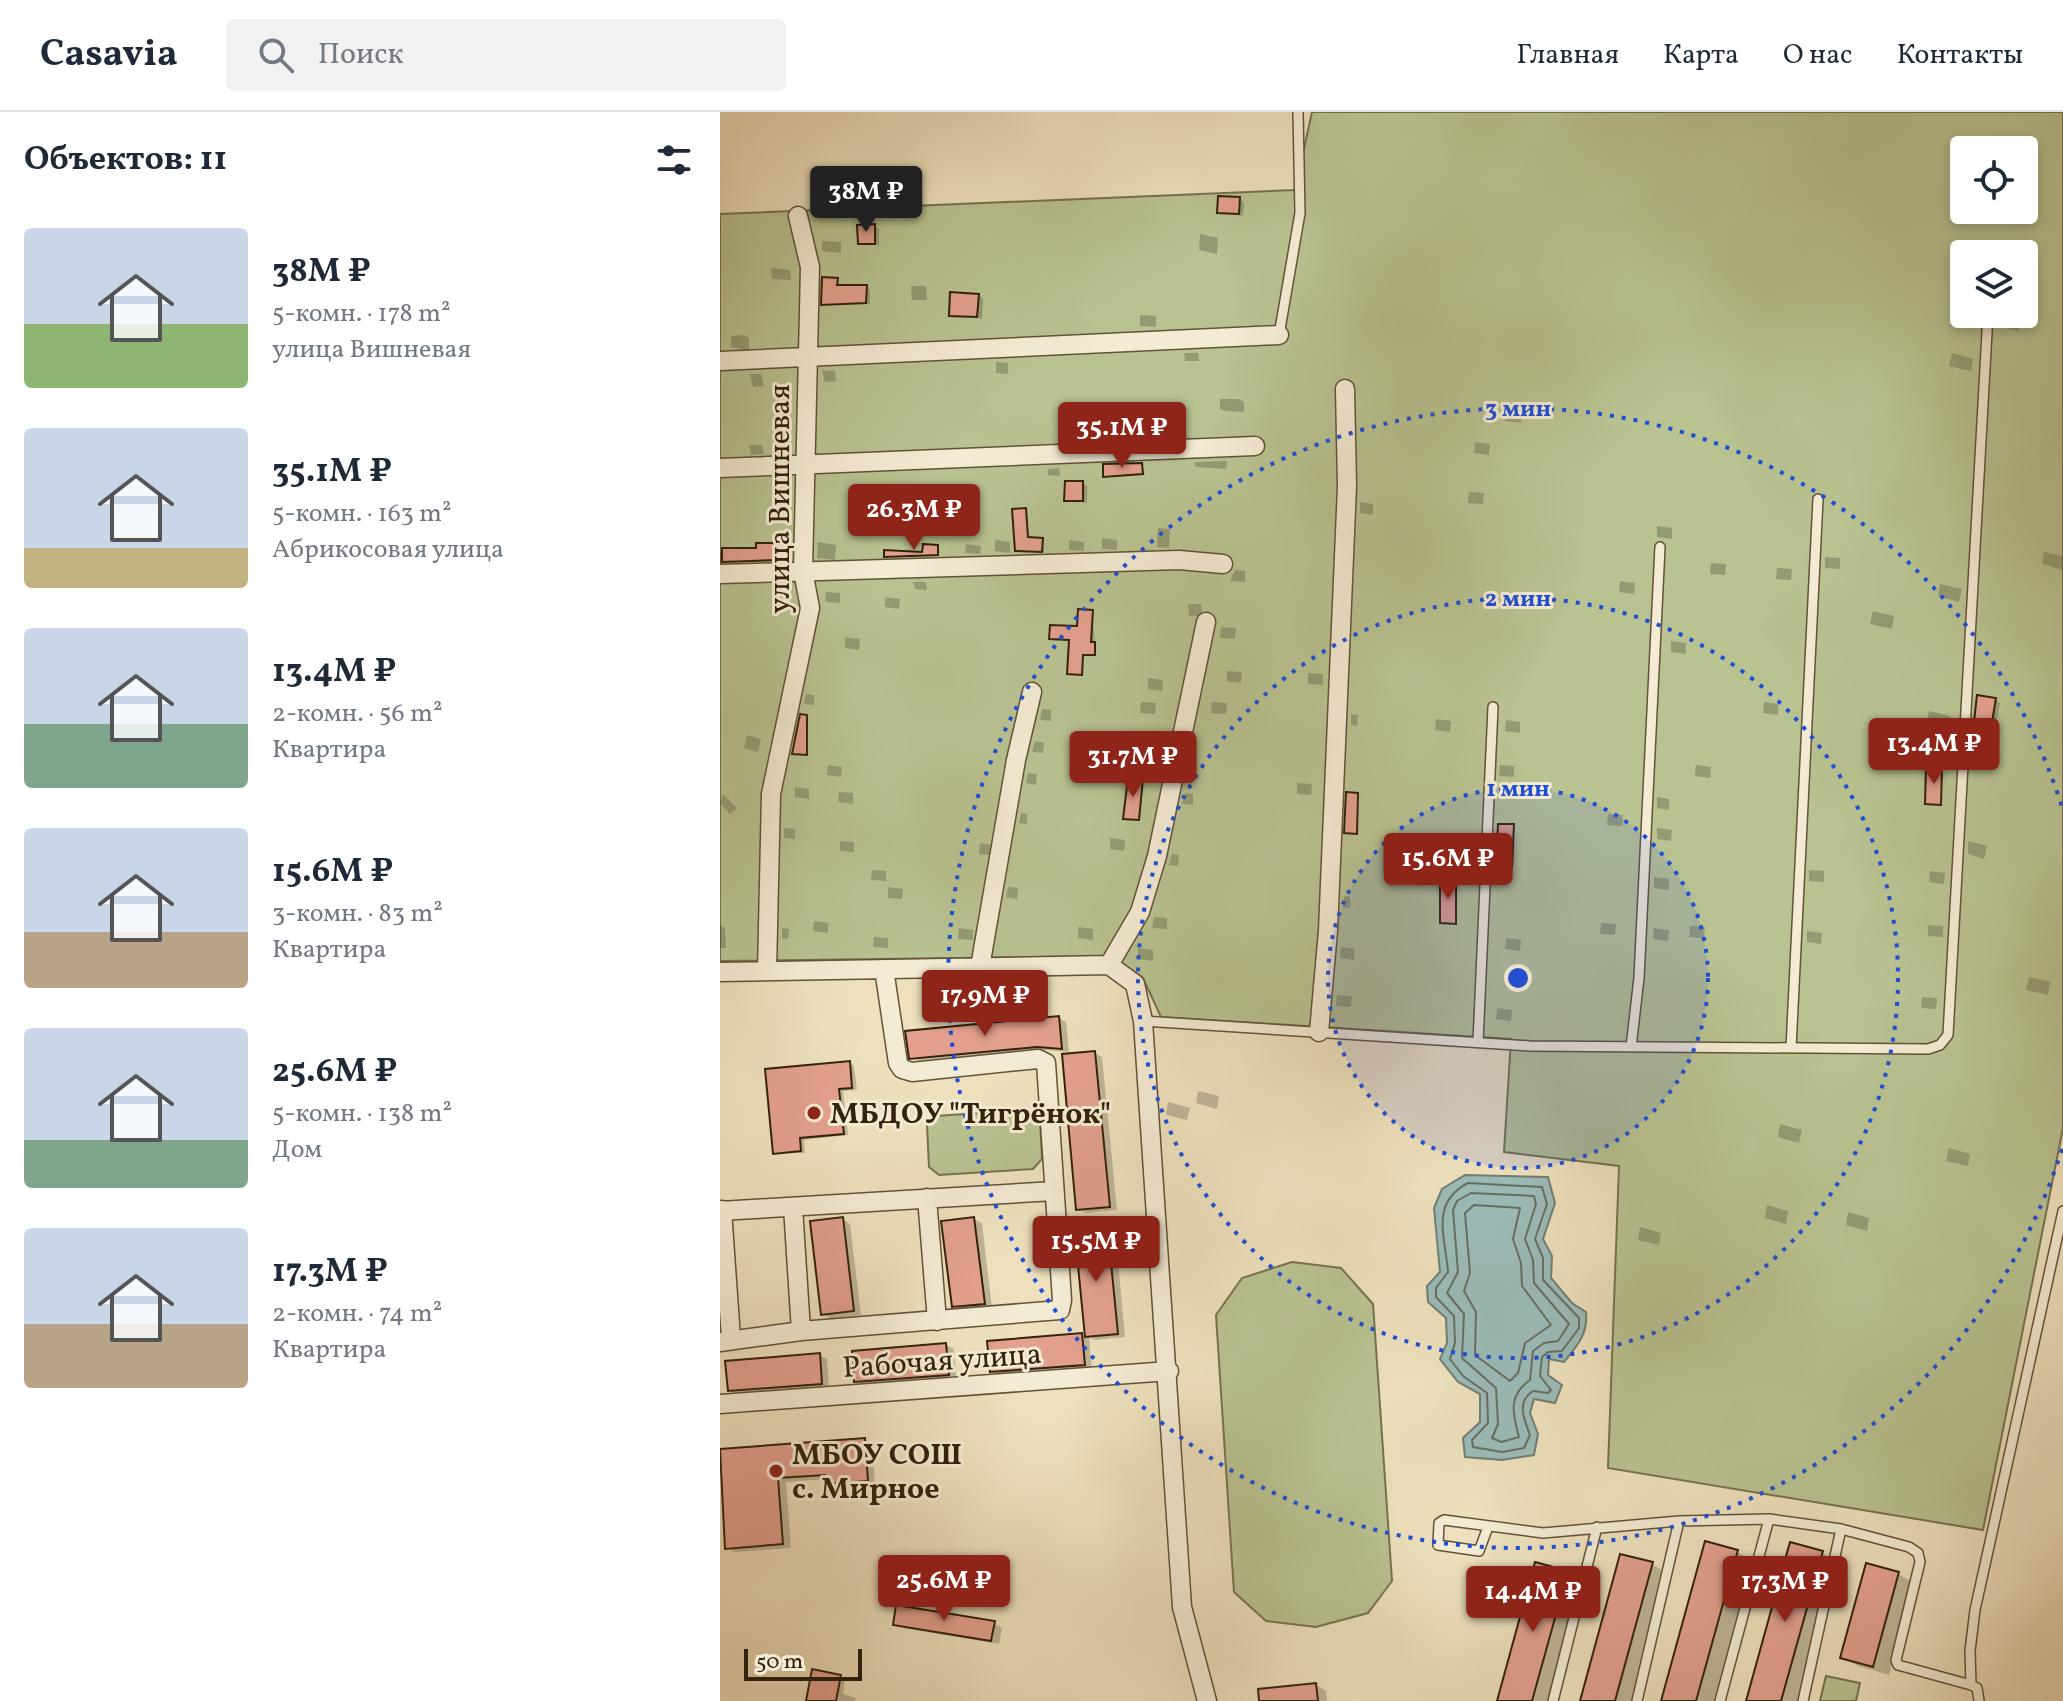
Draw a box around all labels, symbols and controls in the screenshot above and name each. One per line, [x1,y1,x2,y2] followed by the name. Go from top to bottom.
[226,19,786,91] search box
[40,29,178,82] text: Casavia
[254,33,298,77] icon: search
[318,34,404,76] text: Поиск
[1517,36,1619,75] text: Главная
[1663,36,1739,75] text: Карта
[1783,36,1853,75] text: О нас
[1897,36,2023,75] text: Контакты
[1950,136,2038,328] map controls
[1950,136,2038,224] button: locate
[24,137,227,184] text: Объектов: 11
[652,138,696,182] icon: filters
[810,166,922,234] pin: 38M ₽
[828,174,904,210] text: 38M ₽
[1950,240,2038,328] button: layers
[272,249,371,296] text: 38M ₽
[88,260,184,356] icon: home
[272,296,451,332] text: 5-комн. · 178 m²
[272,332,471,368] text: улица Вишневая
[760,384,802,614] street label: улица Вишневая
[1485,393,1551,427] text: 3 мин
[1048,402,1196,470] pin: 35.1M ₽
[1076,410,1168,446] text: 35.1M ₽
[272,449,392,496] text: 35.1M ₽
[88,460,184,556] icon: home
[840,484,988,552] pin: 26.3M ₽
[866,492,962,528] text: 26.3M ₽
[272,496,452,532] text: 5-комн. · 163 m²
[272,532,504,568] text: Абрикосовая улица
[1485,583,1551,617] text: 2 мин
[272,649,396,696] text: 13.4M ₽
[88,660,184,756] icon: home
[272,696,443,732] text: 2-комн. · 56 m²
[1860,718,2008,786] pin: 13.4M ₽
[1886,726,1982,762] text: 13.4M ₽
[1059,731,1207,799] pin: 31.7M ₽
[272,732,386,768] text: Квартира
[1088,739,1178,775] text: 31.7M ₽
[1486,773,1550,807] text: 1 мин
[1374,833,1522,901] pin: 15.6M ₽
[1402,841,1494,877] text: 15.6M ₽
[272,849,393,896] text: 15.6M ₽
[88,860,184,956] icon: home
[272,896,443,932] text: 3-комн. · 83 m²
[272,932,386,968] text: Квартира
[1504,964,1532,992] centre of rings
[911,970,1059,1038] pin: 17.9M ₽
[940,978,1030,1014] text: 17.9M ₽
[272,1049,397,1096] text: 25.6M ₽
[88,1060,184,1156] icon: home
[830,1094,1111,1136] place label: МБДОУ "Тигрёнок"
[272,1096,452,1132] text: 5-комн. · 138 m²
[805,1104,823,1122] marker: МБДОУ "Тигрёнок"
[272,1132,322,1168] text: Дом
[1022,1216,1170,1284] pin: 15.5M ₽
[1051,1224,1141,1260] text: 15.5M ₽
[272,1249,388,1296] text: 17.3M ₽
[88,1260,184,1356] icon: home
[272,1296,442,1332] text: 2-комн. · 74 m²
[272,1332,386,1368] text: Квартира
[841,1334,1043,1390] street label: Рабочая улица
[792,1435,962,1511] place label: МБОУ СОШ с. Мирное
[767,1462,785,1480] marker: МБОУ СОШ с. Мирное
[870,1555,1018,1623] pin: 25.6M ₽
[1711,1556,1859,1624] pin: 17.3M ₽
[896,1563,992,1599] text: 25.6M ₽
[1741,1564,1829,1600] text: 17.3M ₽
[1459,1566,1607,1634] pin: 14.4M ₽
[1484,1574,1582,1610] text: 14.4M ₽
[744,1645,862,1681] scale bar
[756,1647,803,1678] text: 50 m

